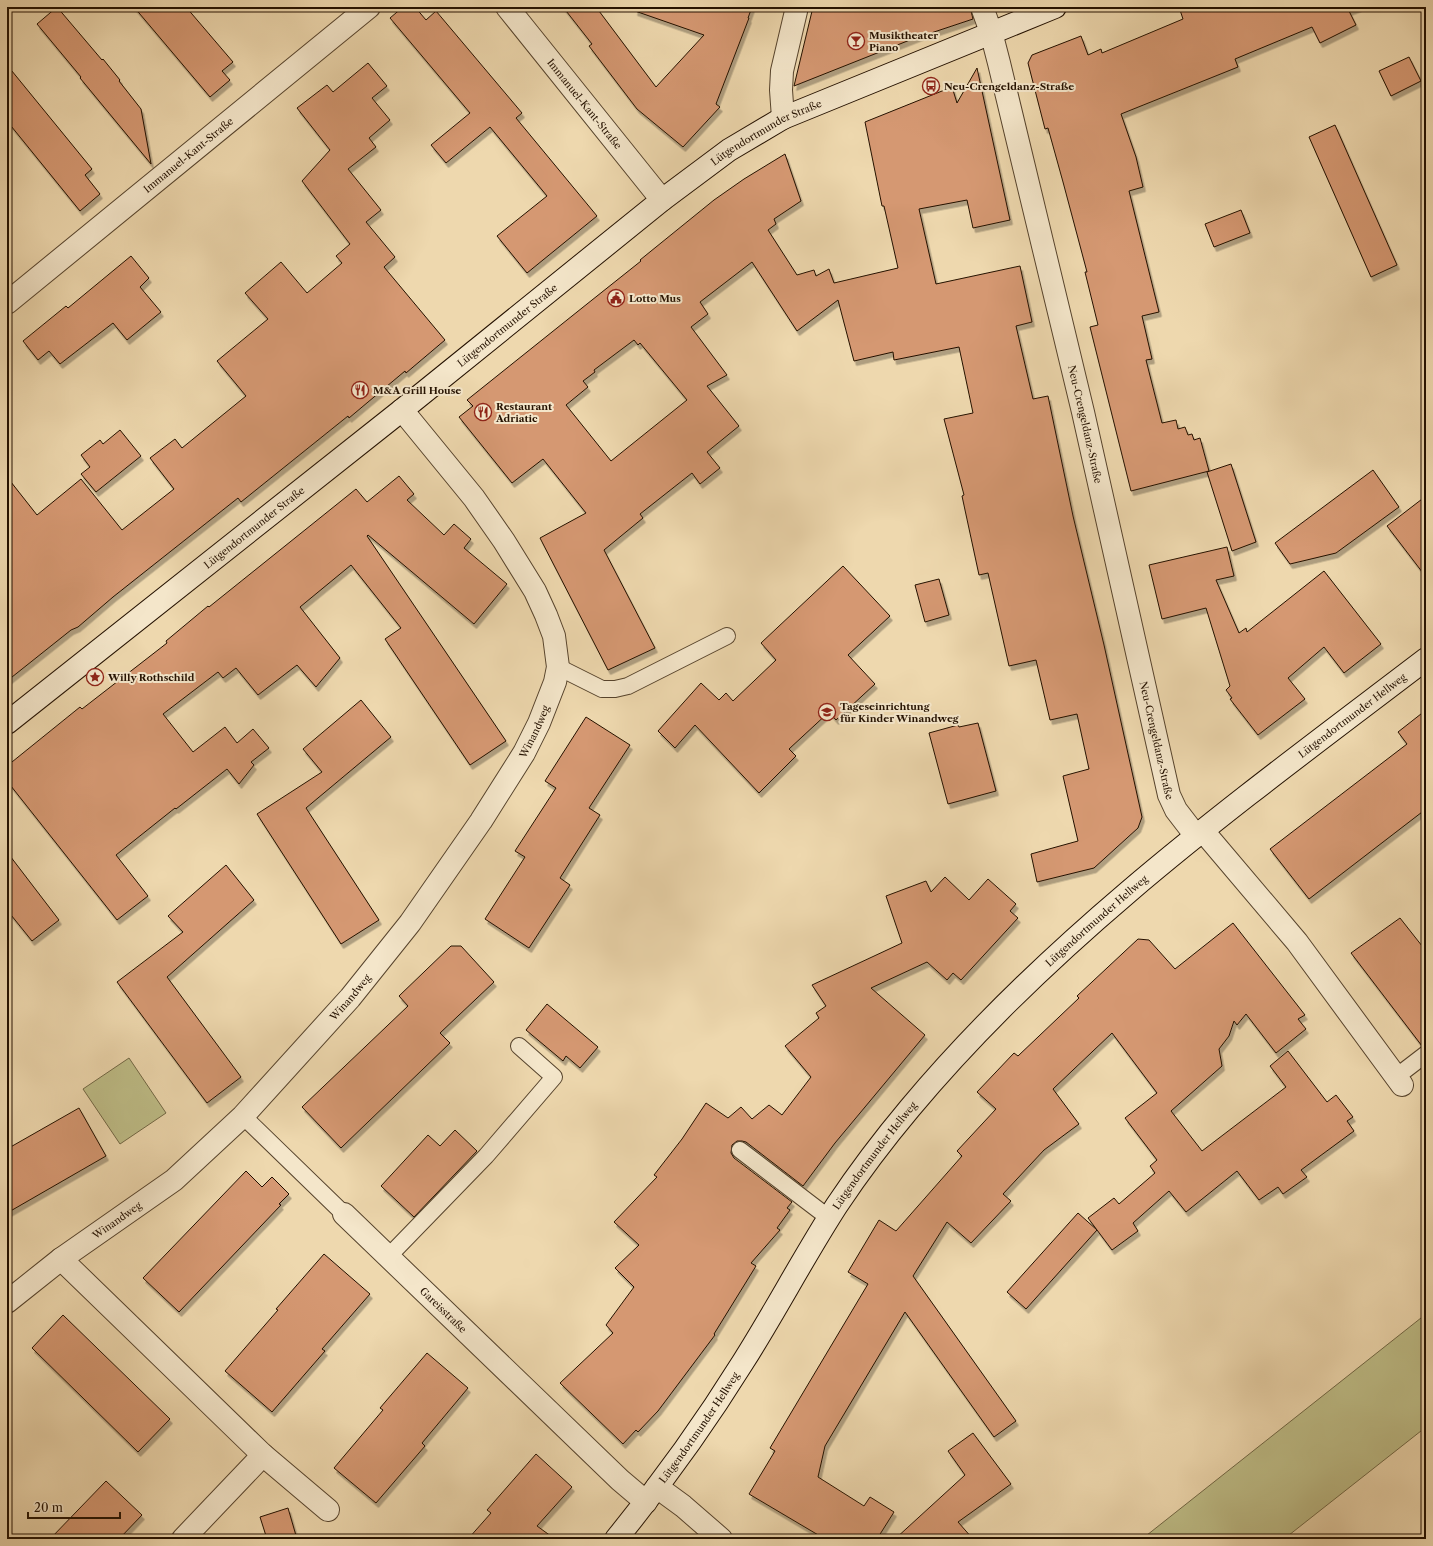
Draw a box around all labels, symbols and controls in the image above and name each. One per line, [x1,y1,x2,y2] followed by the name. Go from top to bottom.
[869,29,938,54] place label: Musiktheater Piano
[846,31,866,51] bar icon: Musiktheater Piano
[544,56,625,152] street label: Immanuel-Kant-Straße
[921,76,941,96] bus stop icon: Neu-Crengeldanz-Straße
[944,80,1074,93] place label: Neu-Crengeldanz-Straße
[708,97,824,168] street label: Lütgendortmunder Straße
[141,114,236,196] street label: Immanuel-Kant-Straße
[455,281,560,370] street label: Lütgendortmunder Straße
[606,288,626,308] public building icon: Lotto Mus
[629,292,681,305] place label: Lotto Mus
[1065,364,1105,485] street label: Neu-Crengeldanz-Straße
[350,380,370,400] restaurant icon: M&A Grill House
[373,384,461,397] place label: M&A Grill House
[495,400,552,425] place label: Restaurant Adriatic
[473,402,493,422] restaurant icon: Restaurant Adriatic
[201,484,308,572] street label: Lütgendortmunder Straße
[85,667,105,687] place icon: Willy Rothschild
[1296,670,1409,761] street label: Lütgendortmunder Hellweg
[107,671,195,684] place label: Willy Rothschild
[1137,680,1176,802] street label: Neu-Crengeldanz-Straße
[840,700,959,725] place label: Tageseinrichtung für Kinder Winandweg
[817,702,837,722] school or university icon: Tageseinrichtung für Kinder Winandweg
[516,703,553,761] street label: Winandweg
[1043,872,1151,969] street label: Lütgendortmunder Hellweg
[326,971,374,1024] street label: Winandweg
[830,1099,920,1212] street label: Lütgendortmunder Hellweg
[89,1198,145,1243] street label: Winandweg
[417,1285,470,1336] street label: Gareisstraße
[656,1369,742,1486] street label: Lütgendortmunder Hellweg
[28,1494,120,1520] scale bar
[34,1500,63,1515] text: 20 m

